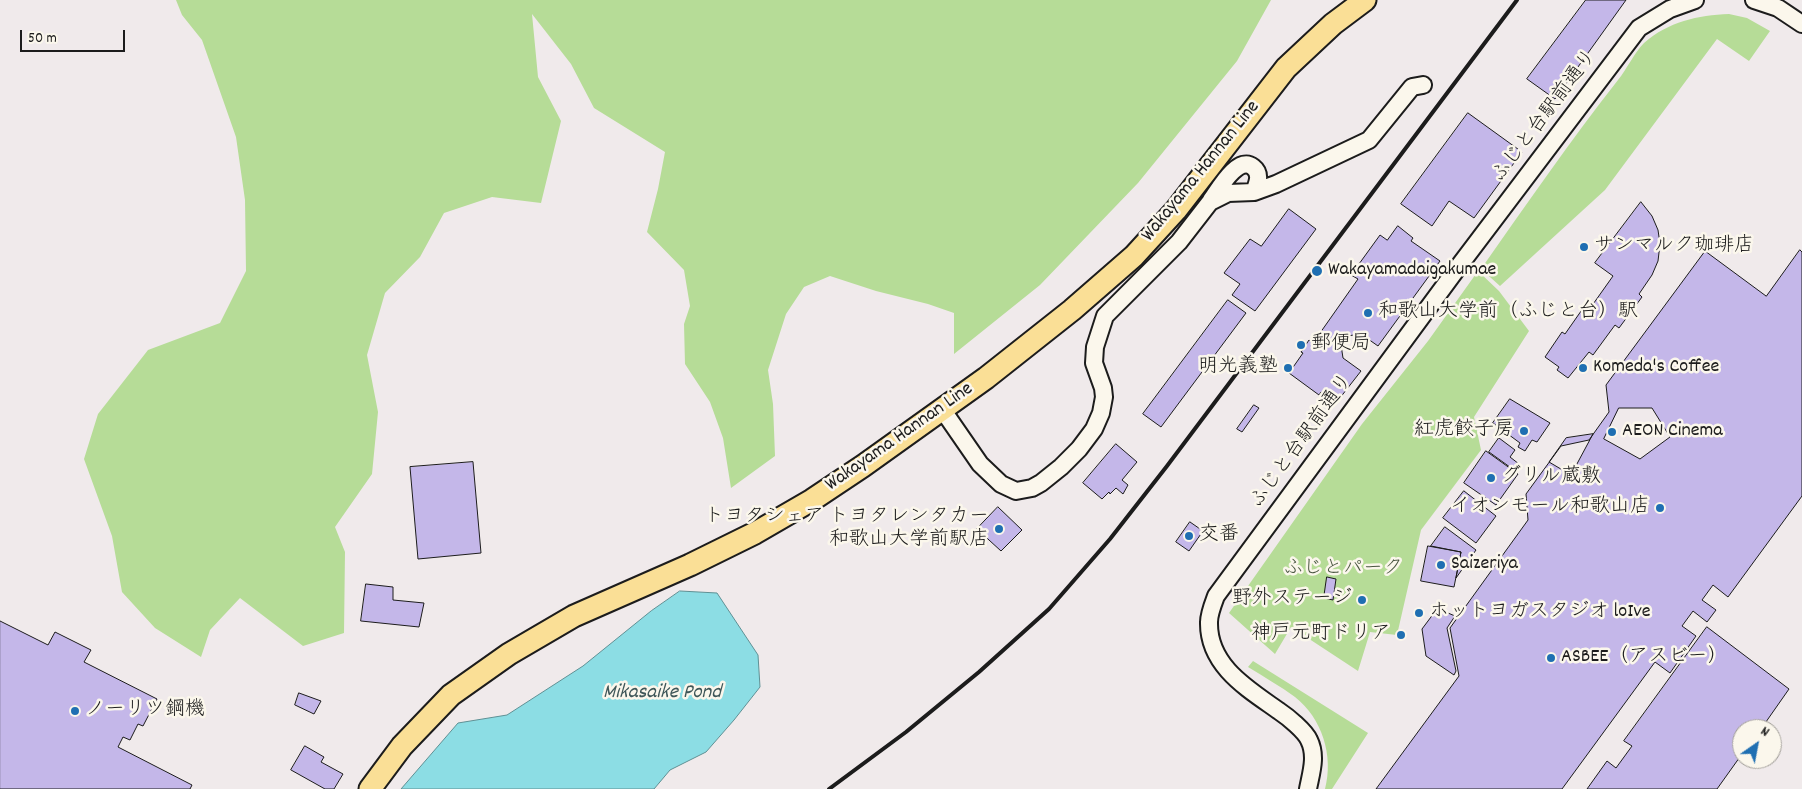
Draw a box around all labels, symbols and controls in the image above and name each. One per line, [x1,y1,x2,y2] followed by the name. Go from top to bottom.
[22,20,128,52] scale bar
[28,28,57,50] text: 50 m
[1488,46,1604,188] street label: ふじと台駅前通り
[1138,97,1266,247] street label: Wakayama Hannan Line
[1594,235,1754,259] place label: サンマルク珈琲店
[1578,241,1590,253] marker: サンマルク珈琲店
[1328,259,1496,283] place label: Wakayamadaigakumae
[1310,264,1324,278] marker: Wakayamadaigakumae
[1378,301,1638,325] place label: 和歌山大学前（ふじと台）駅
[1362,307,1374,319] marker: 和歌山大学前（ふじと台）駅
[1311,333,1371,357] place label: 郵便局
[1295,339,1307,351] marker: 郵便局
[1198,356,1278,380] place label: 明光義塾
[1593,356,1719,380] place label: Komeda's Coffee
[1282,362,1294,374] marker: 明光義塾
[1577,362,1589,374] marker: Komeda's Coffee
[1246,370,1360,514] street label: ふじと台駅前通り
[822,378,978,498] street label: Wakayama Hannan Line
[1414,419,1514,443] place label: 紅虎餃子房
[1622,420,1723,444] place label: AEON Cinema
[1518,425,1530,437] marker: 紅虎餃子房
[1606,426,1618,438] marker: AEON Cinema
[1501,466,1601,490] place label: グリル蔵敷
[1485,472,1497,484] marker: グリル蔵敷
[1450,496,1650,520] place label: イオンモール和歌山店
[1654,502,1666,514] marker: イオンモール和歌山店
[704,506,989,553] place label: トヨタシェア トヨタレンタカー 和歌山大学前駅店
[993,523,1005,535] marker: トヨタシェア トヨタレンタカー 和歌山大学前駅店
[1199,524,1239,548] place label: 交番
[1183,530,1195,542] marker: 交番
[1451,553,1518,577] place label: Saizeriya
[1283,558,1403,582] park label: ふじとパーク
[1435,559,1447,571] marker: Saizeriya
[1232,588,1352,612] place label: 野外ステージ
[1356,594,1368,606] marker: 野外ステージ
[1429,601,1651,625] place label: ホットヨガスタジオ loIve
[1413,607,1425,619] marker: ホットヨガスタジオ loIve
[1251,623,1391,647] place label: 神戸元町ドリア
[1395,629,1407,641] marker: 神戸元町ドリア
[1561,646,1727,670] place label: ASBEE（アスビー）
[1545,652,1557,664] marker: ASBEE（アスビー）
[603,681,721,707] water label: Mikasaike Pond
[85,699,205,723] place label: ノーリツ鋼機
[69,705,81,717] marker: ノーリツ鋼機
[1732,719,1782,769] north arrow
[1756,722,1773,743] text: N

